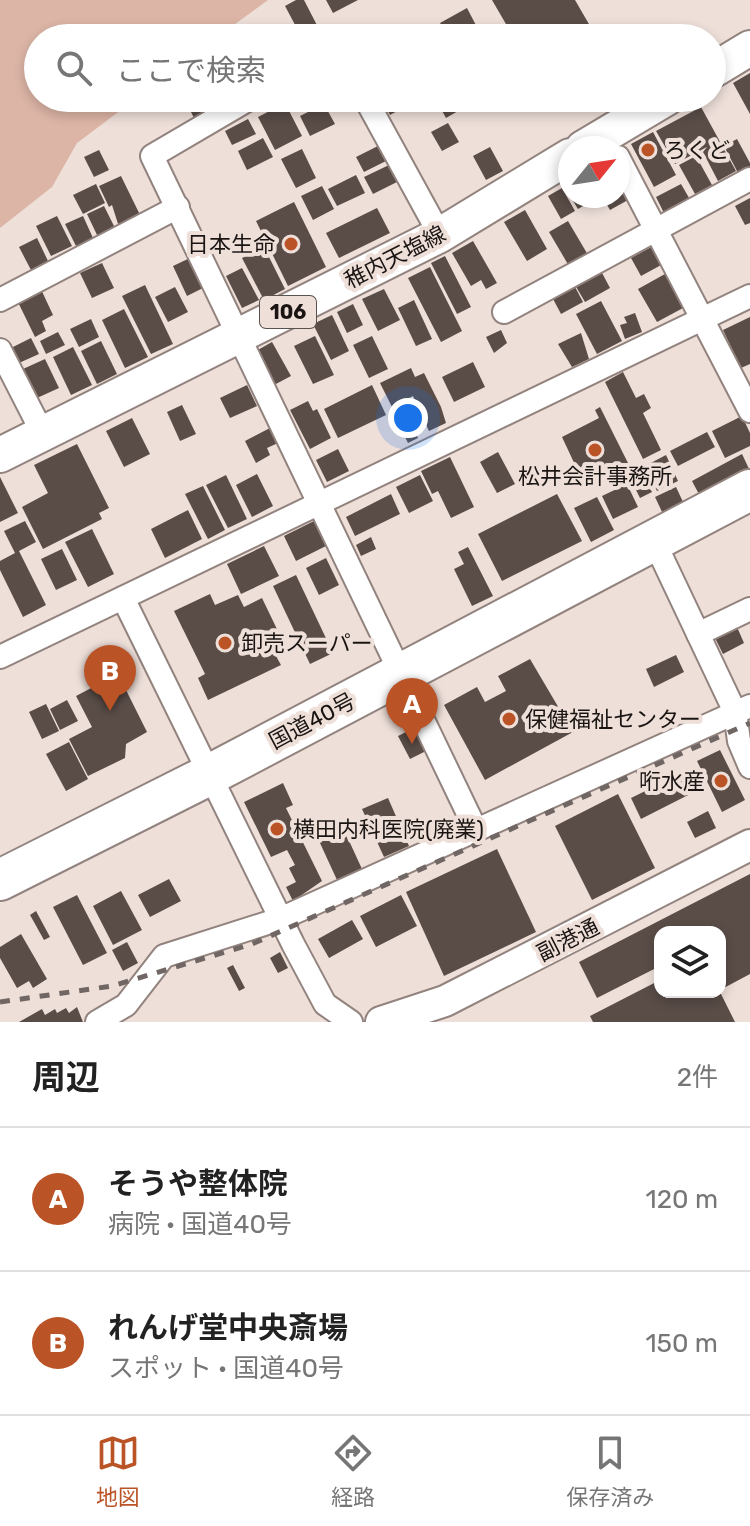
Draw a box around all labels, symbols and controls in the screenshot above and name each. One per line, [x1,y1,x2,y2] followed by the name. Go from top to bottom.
[24,24,726,112] search box
[52,46,96,90] icon: search
[116,53,266,89] text: ここで検索
[558,136,630,208] north arrow
[664,137,730,164] place label: ろくど
[639,141,657,159] marker: ろくど
[340,220,450,294] street label: 稚内天塩線
[187,231,275,258] place label: 日本生命
[282,235,300,253] marker: 日本生命
[260,296,316,328] road number: 106
[388,398,428,438] your location
[586,441,604,459] marker: 松井会計事務所
[518,463,672,490] place label: 松井会計事務所
[241,630,373,657] place label: 卸売スーパー
[216,634,234,652] marker: 卸売スーパー
[84,645,136,711] pin: B
[386,678,438,744] pin: A
[264,687,360,755] street label: 国道40号
[525,706,701,733] place label: 保健福祉センター
[500,710,518,728] marker: 保健福祉センター
[639,768,705,795] place label: 哘水産
[712,772,730,790] marker: 哘水産
[293,816,484,843] place label: 横田内科医院(廃業)
[268,820,286,838] marker: 横田内科医院(廃業)
[532,913,604,967] street label: 副港通
[654,926,726,998] map controls
[654,926,726,998] button: layers
[32,1057,100,1098] text: 周辺
[677,1062,718,1093] text: 2件
[108,1166,288,1202] text: そうや整体院
[49,1184,67,1215] text: A
[646,1184,718,1215] text: 120 m
[108,1209,292,1240] text: 病院 · 国道40号
[108,1310,348,1346] text: れんげ堂中央斎場
[49,1328,67,1359] text: B
[645,1328,718,1359] text: 150 m
[108,1353,344,1384] text: スポット · 国道40号
[96,1431,140,1511] tab: 地図
[331,1431,375,1511] tab: 経路
[566,1431,654,1511] tab: 保存済み

